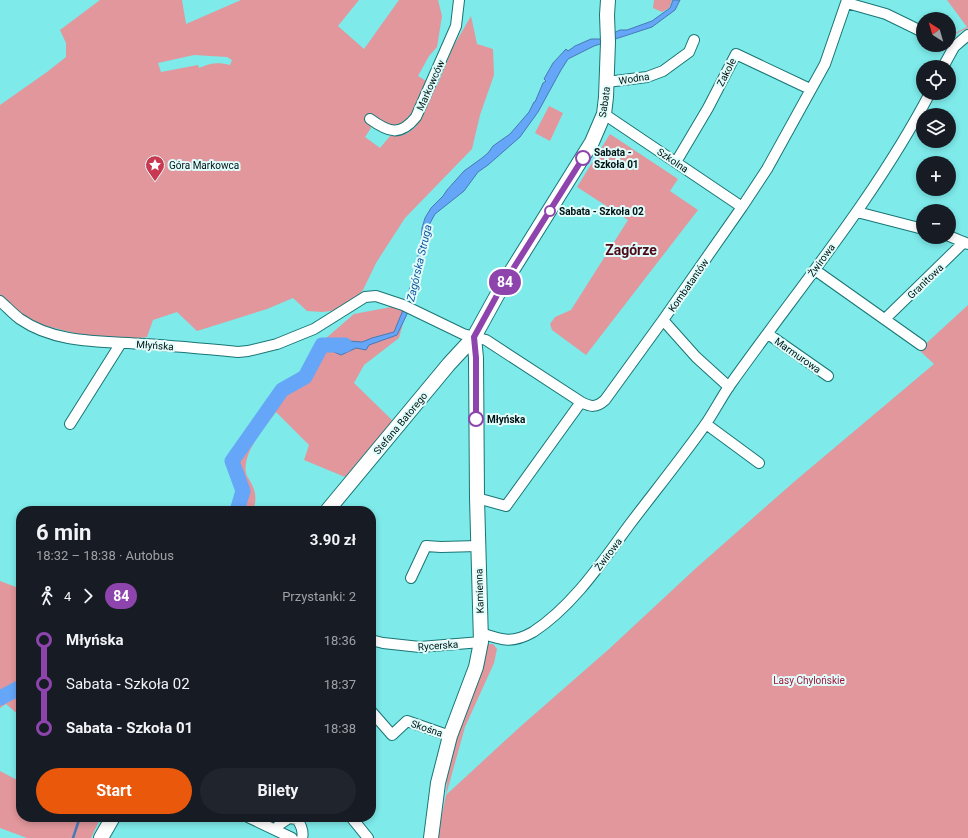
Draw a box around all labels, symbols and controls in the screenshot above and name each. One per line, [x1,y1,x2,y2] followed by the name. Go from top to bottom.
[916,12,956,52] north arrow
[916,12,956,244] map controls
[715,56,738,88] street label: Zakole
[414,58,447,112] street label: Markowców
[916,60,956,100] button: locate
[618,71,650,86] street label: Wodna
[597,86,612,118] street label: Sabata
[916,108,956,148] button: layers
[655,146,690,175] street label: Szkolna
[594,147,639,170] place label: Sabata - Szkoła 01
[575,150,591,166] marker: Sabata - Szkoła 01
[144,154,166,182] place icon: Góra Markowca
[916,156,956,196] button: +
[169,160,239,171] place label: Góra Markowca
[916,204,956,244] button: −
[544,205,556,217] marker: Sabata - Szkoła 02
[559,206,644,217] place label: Sabata - Szkoła 02
[404,223,435,304] water label: Zagórska Struga
[805,241,837,279] street label: Żwirowa
[605,242,657,258] district label: Zagórze
[666,256,711,314] street label: Kombatantów
[905,262,945,301] street label: Granitowa
[487,269,523,295] line badge: 84
[497,274,513,290] text: 84
[773,335,823,375] street label: Marmurowa
[136,339,174,352] street label: Młyńska
[371,390,430,456] street label: Stefana Batorego
[468,411,484,427] marker: Młyńska
[487,414,526,425] place label: Młyńska
[36,520,91,545] text: 6 min
[310,531,356,549] text: 3.90 zł
[592,535,624,573] street label: Żwirowa
[36,548,174,563] text: 18:32 – 18:38 · Autobus
[473,568,486,614] street label: Kamienna
[36,585,58,607] icon: walk
[77,585,99,607] icon: forward
[113,588,129,604] text: 84
[64,589,71,604] text: 4
[282,589,356,604] text: Przystanki: 2
[66,631,123,649] text: Młyńska
[324,633,356,648] text: 18:36
[417,639,459,652] street label: Rycerska
[66,675,190,693] text: Sabata - Szkoła 02
[773,675,845,686] park label: Lasy Chylońskie
[324,677,356,692] text: 18:37
[410,718,444,739] street label: Skośna
[66,719,193,737] text: Sabata - Szkoła 01
[324,721,356,736] text: 18:38
[36,768,192,814] button: Start
[200,768,356,814] button: Bilety

